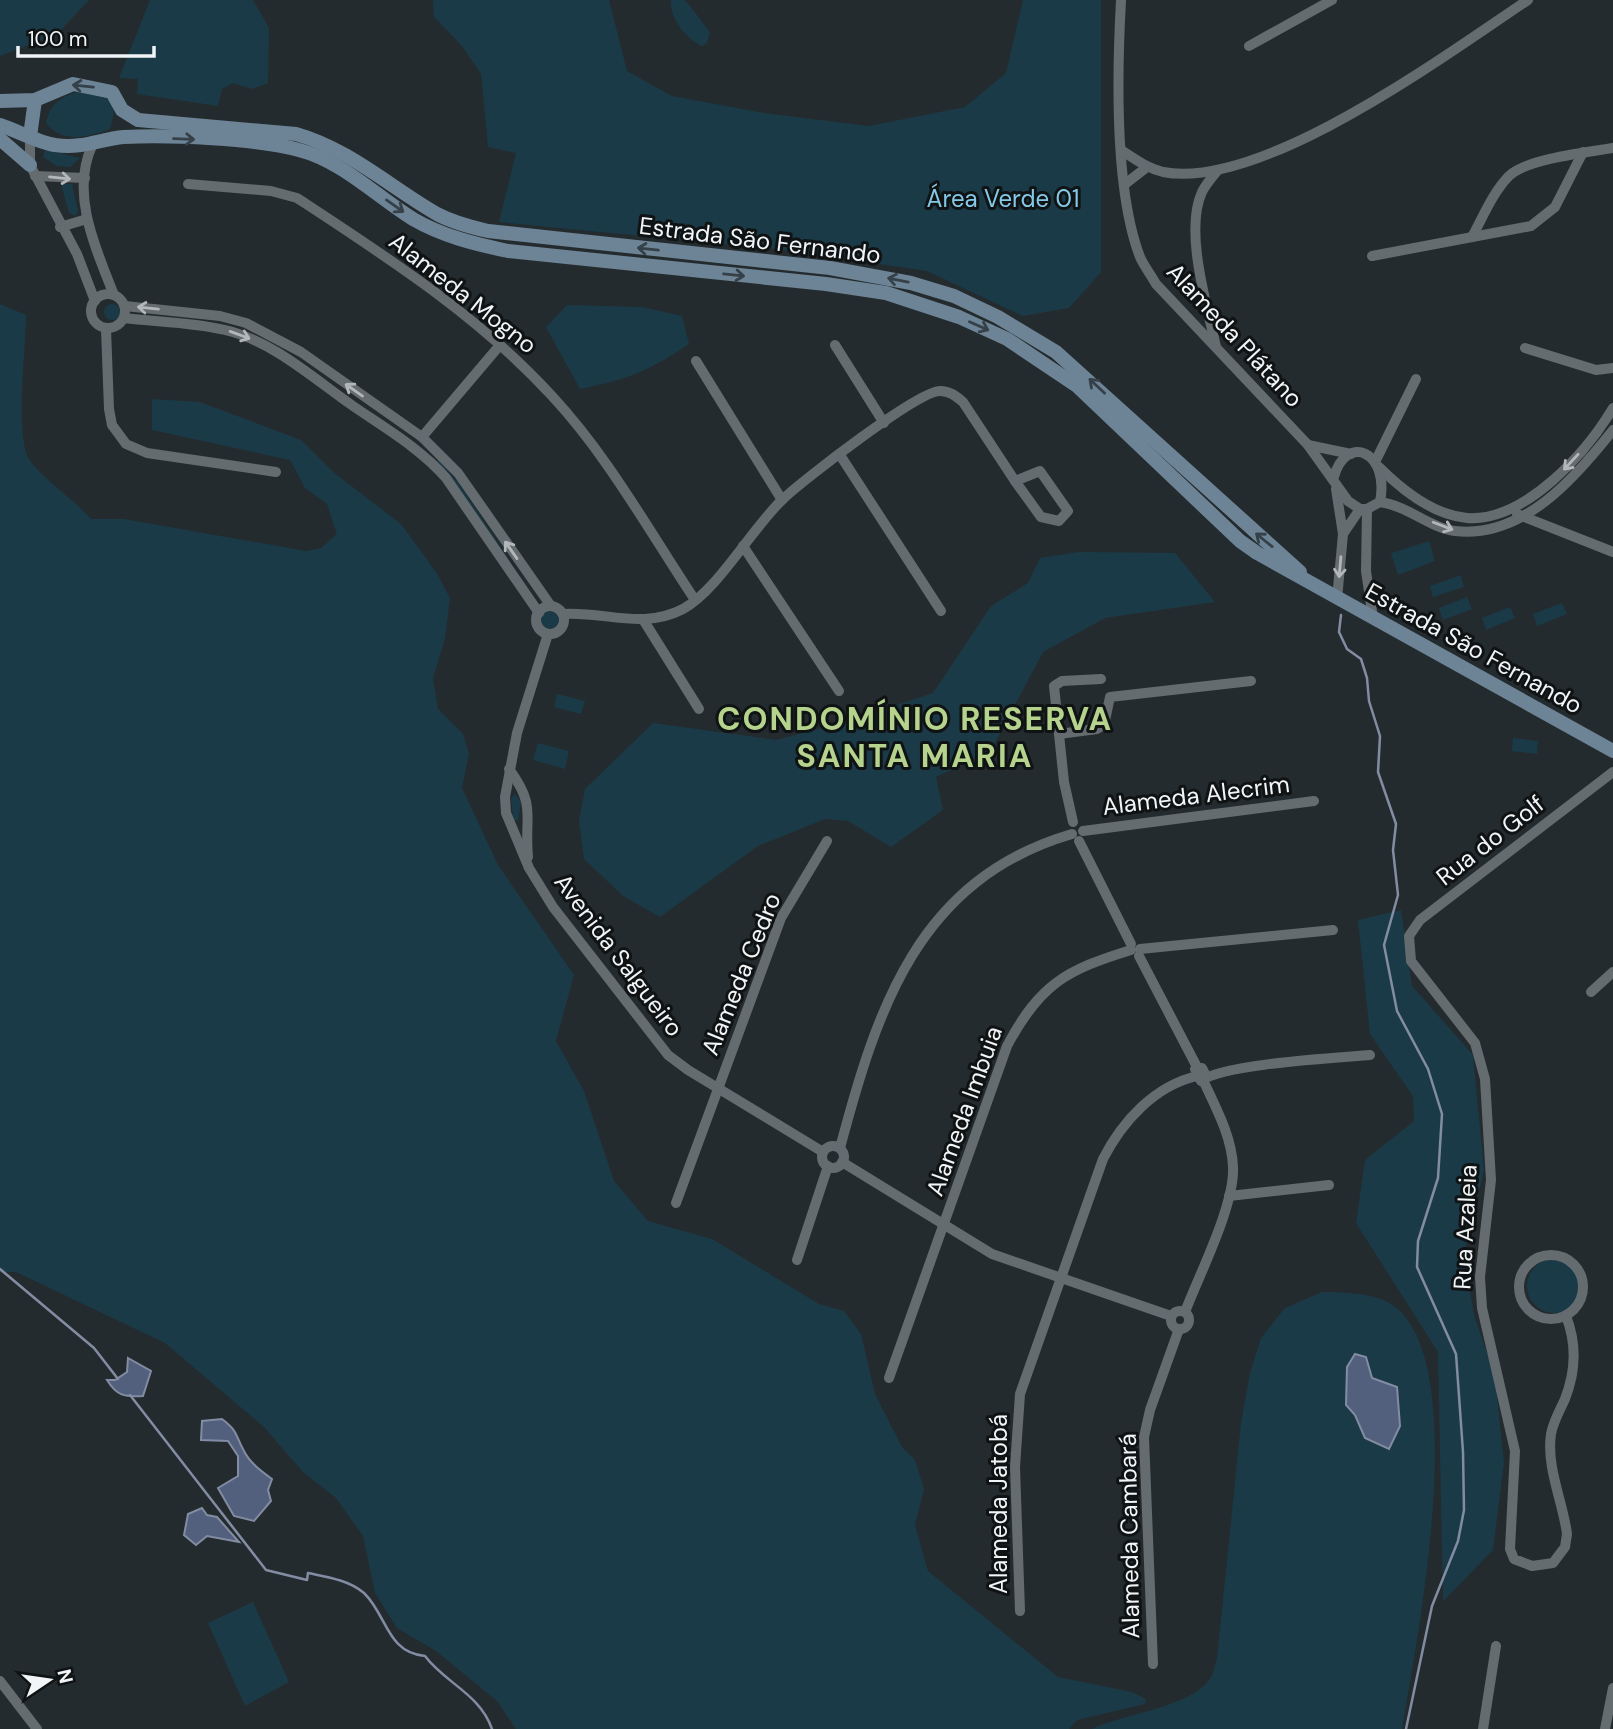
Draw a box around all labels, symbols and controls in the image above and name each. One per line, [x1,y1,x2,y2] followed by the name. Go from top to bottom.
[18,14,154,58] scale bar
[28,25,88,53] text: 100 m
[72,79,95,92] one-way arrow
[173,132,196,145] one-way arrow
[48,172,71,185] one-way arrow
[927,183,1079,214] park label: Área Verde 01
[385,199,404,213] one-way arrow
[637,210,883,270] street label: Estrada São Fernando
[383,226,543,360] street label: Alameda Mogno
[637,243,660,256] one-way arrow
[1160,256,1310,414] street label: Alameda Plátano
[722,268,745,281] one-way arrow
[887,273,910,287] one-way arrow
[137,302,159,315] one-way arrow
[968,320,989,333] one-way arrow
[228,330,250,342] one-way arrow
[1088,378,1106,394] one-way arrow
[345,383,364,397] one-way arrow
[1563,453,1579,471] one-way arrow
[1432,521,1453,534] one-way arrow
[1255,532,1273,547] one-way arrow
[504,541,519,560] one-way arrow
[1333,555,1346,577] one-way arrow
[1360,575,1588,721] street label: Estrada São Fernando
[717,698,1113,777] district label: CONDOMÍNIO RESERVA SANTA MARIA
[1101,768,1291,822] street label: Alameda Alecrim
[1430,788,1550,892] street label: Rua do Golf
[548,867,690,1043] street label: Avenida Salgueiro
[694,888,788,1060] street label: Alameda Cedro
[919,1022,1009,1200] street label: Alameda Imbuia
[1446,1164,1484,1290] street label: Rua Azaleia
[983,1414,1014,1594] street label: Alameda Jatobá
[1112,1433,1146,1639] street label: Alameda Cambará
[14,1645,84,1715] north arrow
[51,1667,79,1686] text: N

